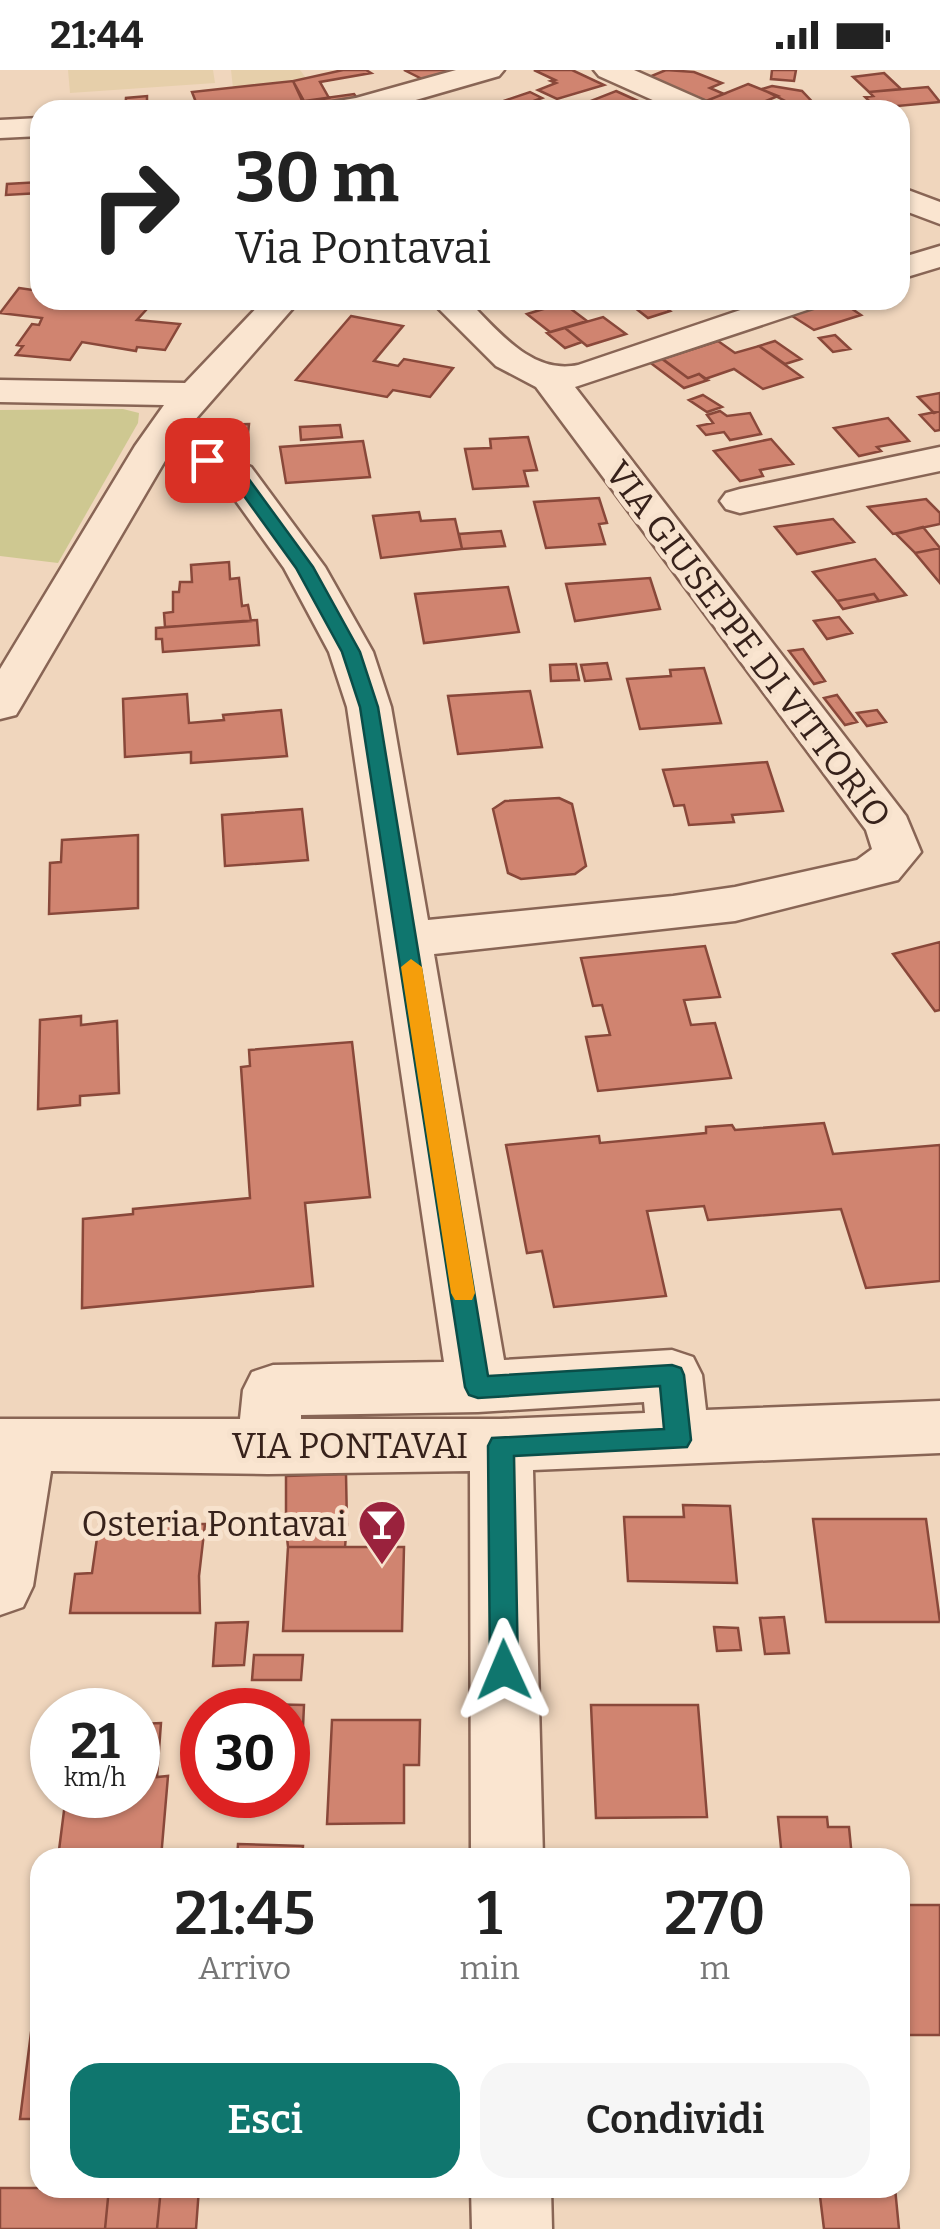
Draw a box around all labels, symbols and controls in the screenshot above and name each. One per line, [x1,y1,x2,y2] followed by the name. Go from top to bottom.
[50,12,143,58] text: 21:44
[235,136,399,220] text: 30 m
[70,140,200,270] icon: right
[235,221,491,275] text: Via Pontavai
[165,418,250,503] pin
[180,433,235,488] icon: arrive
[596,453,900,835] street label: VIA GIUSEPPE DI VITTORIO
[232,1425,468,1467] street label: VIA PONTAVAI
[356,1498,408,1566] bar icon: Osteria Pontavai
[82,1503,347,1545] place label: Osteria Pontavai
[452,1618,556,1722] position arrow
[180,1688,310,1818] speed limit sign: 30
[70,1711,120,1771] text: 21
[64,1763,126,1793] text: km/h
[174,1878,315,1950] text: 21:45
[477,1878,502,1950] text: 1
[664,1878,766,1950] text: 270
[198,1949,291,1987] text: Arrivo
[459,1949,520,1987] text: min
[700,1949,730,1987] text: m
[70,2063,460,2178] button: Esci
[480,2063,870,2178] button: Condividi

